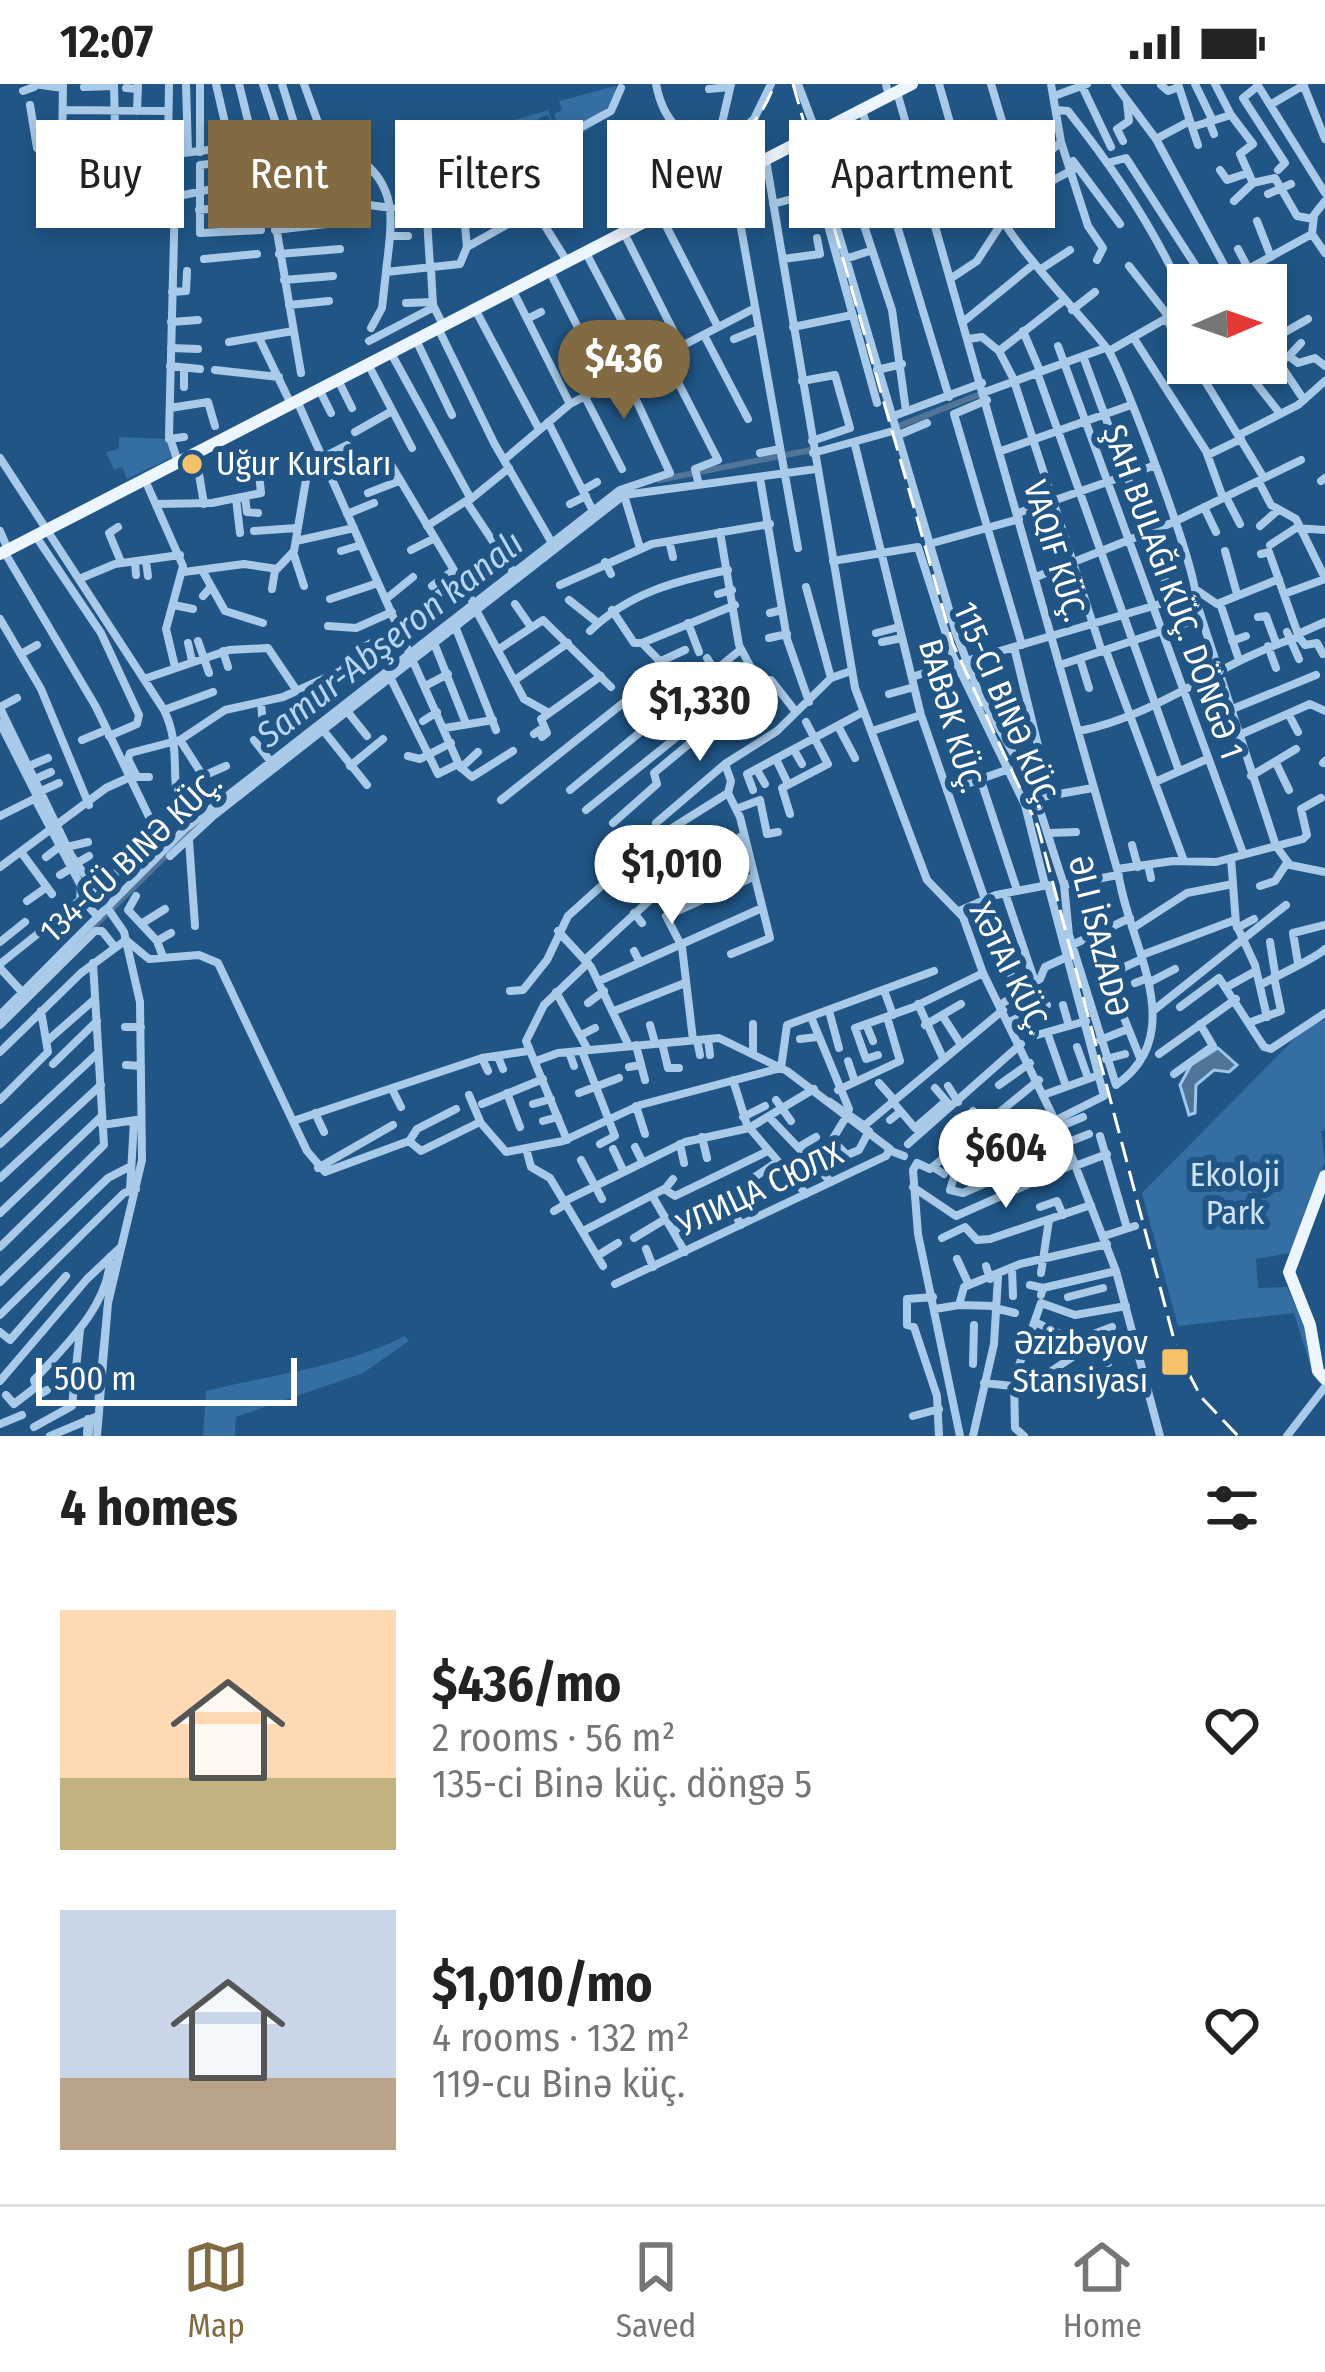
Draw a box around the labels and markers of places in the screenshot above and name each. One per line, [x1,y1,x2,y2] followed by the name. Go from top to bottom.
[553,320,695,422] pin: $436
[216,444,391,484] place label: Uğur Kursları
[179,451,205,477] marker: Uğur Kursları
[602,662,798,764] pin: $1,330
[574,825,770,927] pin: $1,010
[935,1109,1077,1211] pin: $604
[1013,1323,1148,1401] place label: Əzizbəyov Stansiyası
[1159,1346,1191,1378] marker: Əzizbəyov Stansiyası

